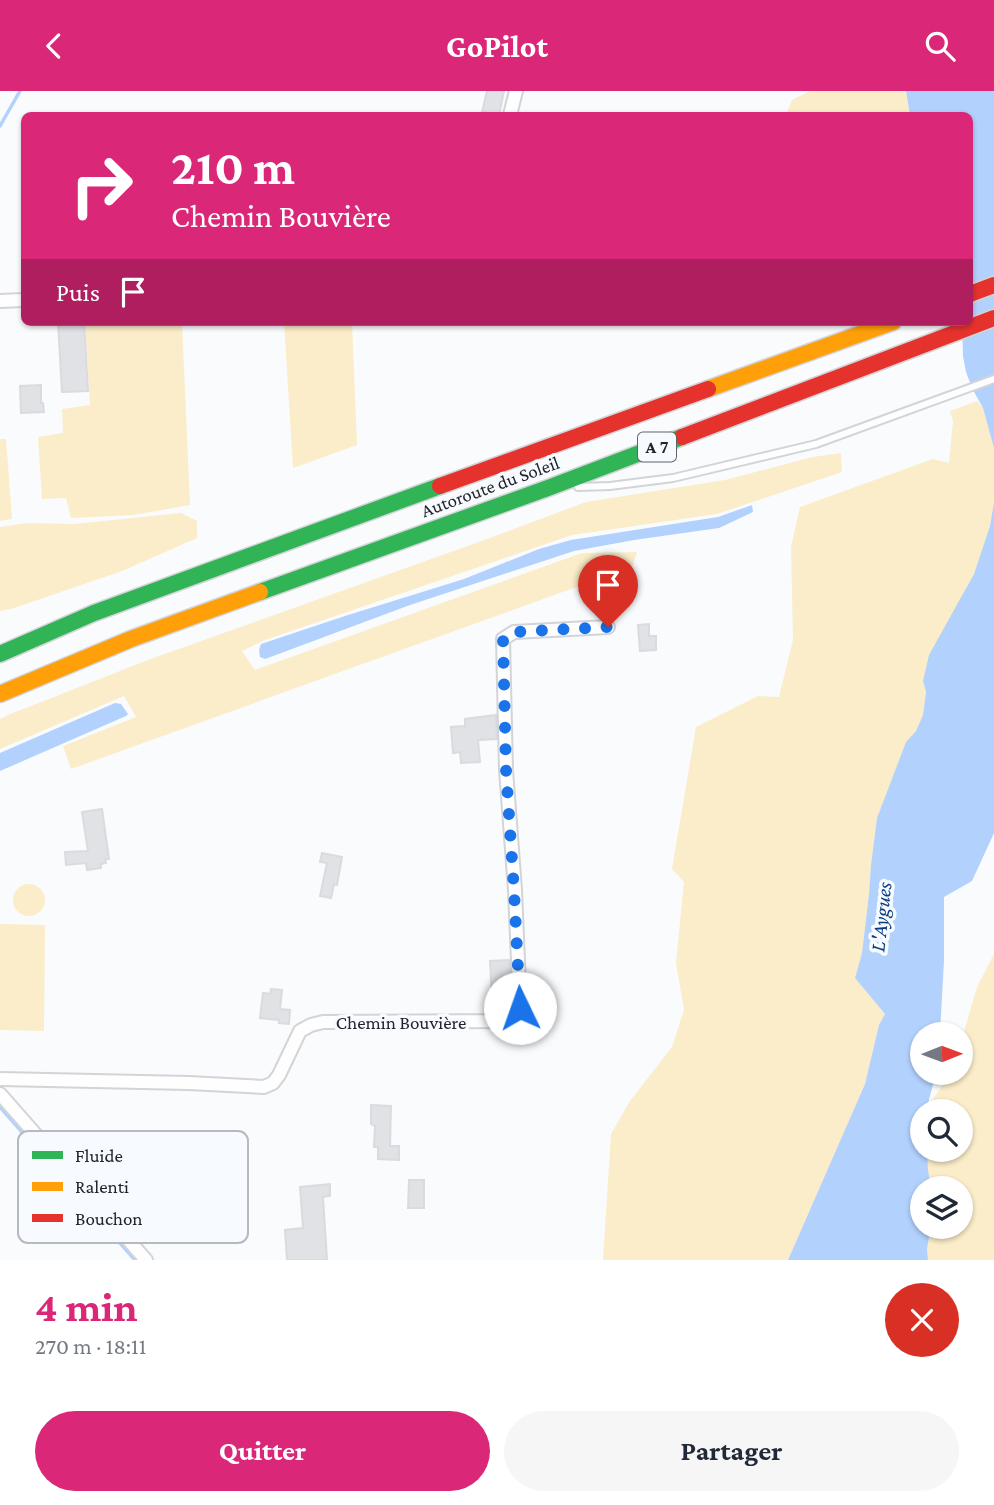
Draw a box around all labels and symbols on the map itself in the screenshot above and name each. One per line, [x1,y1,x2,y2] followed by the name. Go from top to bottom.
[638,433,676,461] road number: A 7
[418,452,562,521] street label: Autoroute du Soleil
[578,555,638,627] pin
[865,881,897,953] water label: L'Aygues
[483,971,557,1045] position arrow
[336,1012,466,1033] street label: Chemin Bouvière
[910,1022,973,1085] north arrow
[18,1131,248,1243] legend
[75,1145,123,1166] text: Fluide
[75,1176,129,1197] text: Ralenti
[75,1208,143,1229] text: Bouchon

